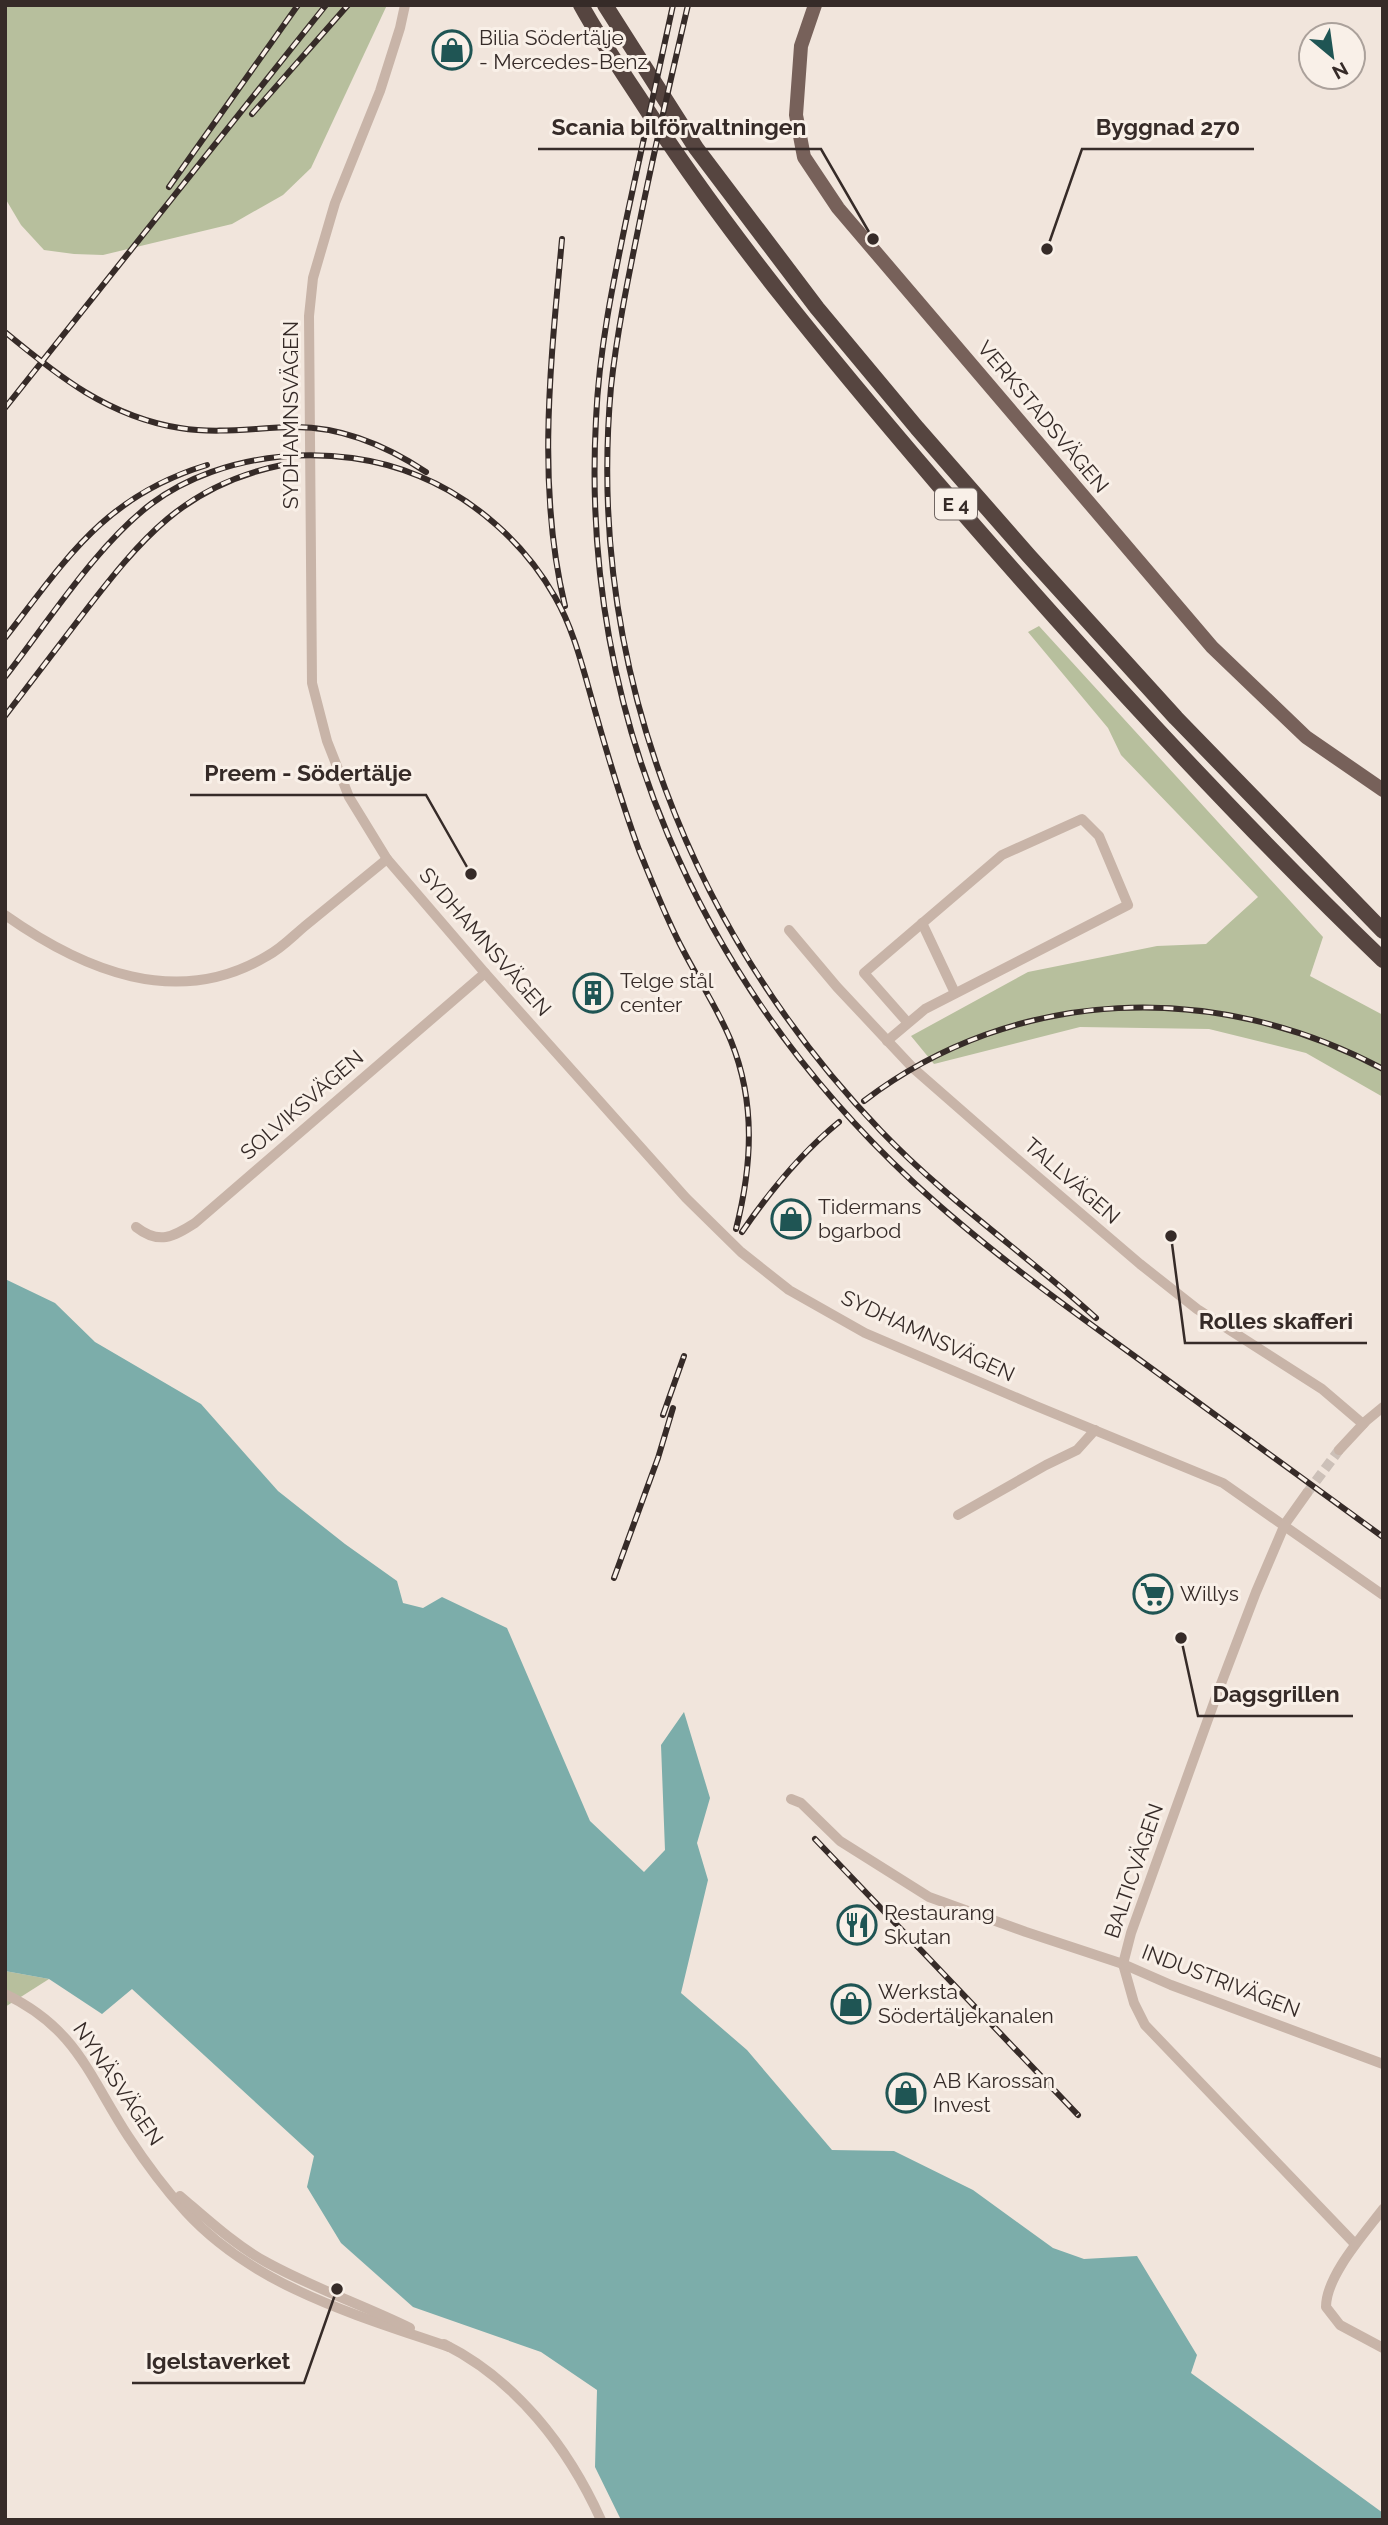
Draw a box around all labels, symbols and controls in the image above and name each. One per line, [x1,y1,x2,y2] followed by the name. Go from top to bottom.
[1297,21,1367,91] north arrow
[479,25,648,74] place label: Bilia Södertälje - Mercedes-Benz
[431,29,473,71] shop icon: Bilia Södertälje - Mercedes-Benz
[1329,58,1352,84] text: N
[538,105,821,149] callout: Scania bilförvaltningen
[1082,105,1254,149] callout: Byggnad 270
[551,113,807,140] text: Scania bilförvaltningen
[1096,113,1240,140] text: Byggnad 270
[278,321,303,509] street label: SYDHAMNSVÄGEN
[973,336,1114,498] street label: VERKSTADSVÄGEN
[935,489,977,520] road number: E 4
[190,751,426,795] callout: Preem - Södertälje
[204,759,412,786] text: Preem - Södertälje
[414,862,557,1021] street label: SYDHAMNSVÄGEN
[620,968,714,1017] place label: Telge stål center
[572,972,614,1014] building icon: Telge stål center
[235,1044,368,1165] street label: SOLVIKSVÄGEN
[1019,1132,1125,1229] street label: TALLVÄGEN
[818,1194,921,1243] place label: Tidermans bgarbod
[770,1198,812,1240] shop icon: Tidermans bgarbod
[838,1284,1019,1387] street label: SYDHAMNSVÄGEN
[1185,1299,1367,1343] callout: Rolles skafferi
[1199,1307,1353,1334] text: Rolles skafferi
[1132,1573,1174,1615] supermarket icon: Willys
[1180,1581,1239,1606] place label: Willys
[1198,1672,1353,1716] callout: Dagsgrillen
[1212,1680,1340,1707] text: Dagsgrillen
[1099,1800,1168,1941] street label: BALTICVÄGEN
[884,1900,995,1949] place label: Restaurang Skutan
[836,1904,878,1946] restaurant icon: Restaurang Skutan
[1139,1939,1304,2022] street label: INDUSTRIVÄGEN
[878,1979,1054,2028] place label: Werksta Södertäljekanalen
[830,1983,872,2025] shop icon: Werksta Södertäljekanalen
[68,2017,169,2150] street label: NYNÄSVÄGEN
[933,2068,1055,2117] place label: AB Karossan Invest
[885,2072,927,2114] shop icon: AB Karossan Invest
[132,2339,304,2383] callout: Igelstaverket
[146,2347,290,2374] text: Igelstaverket

